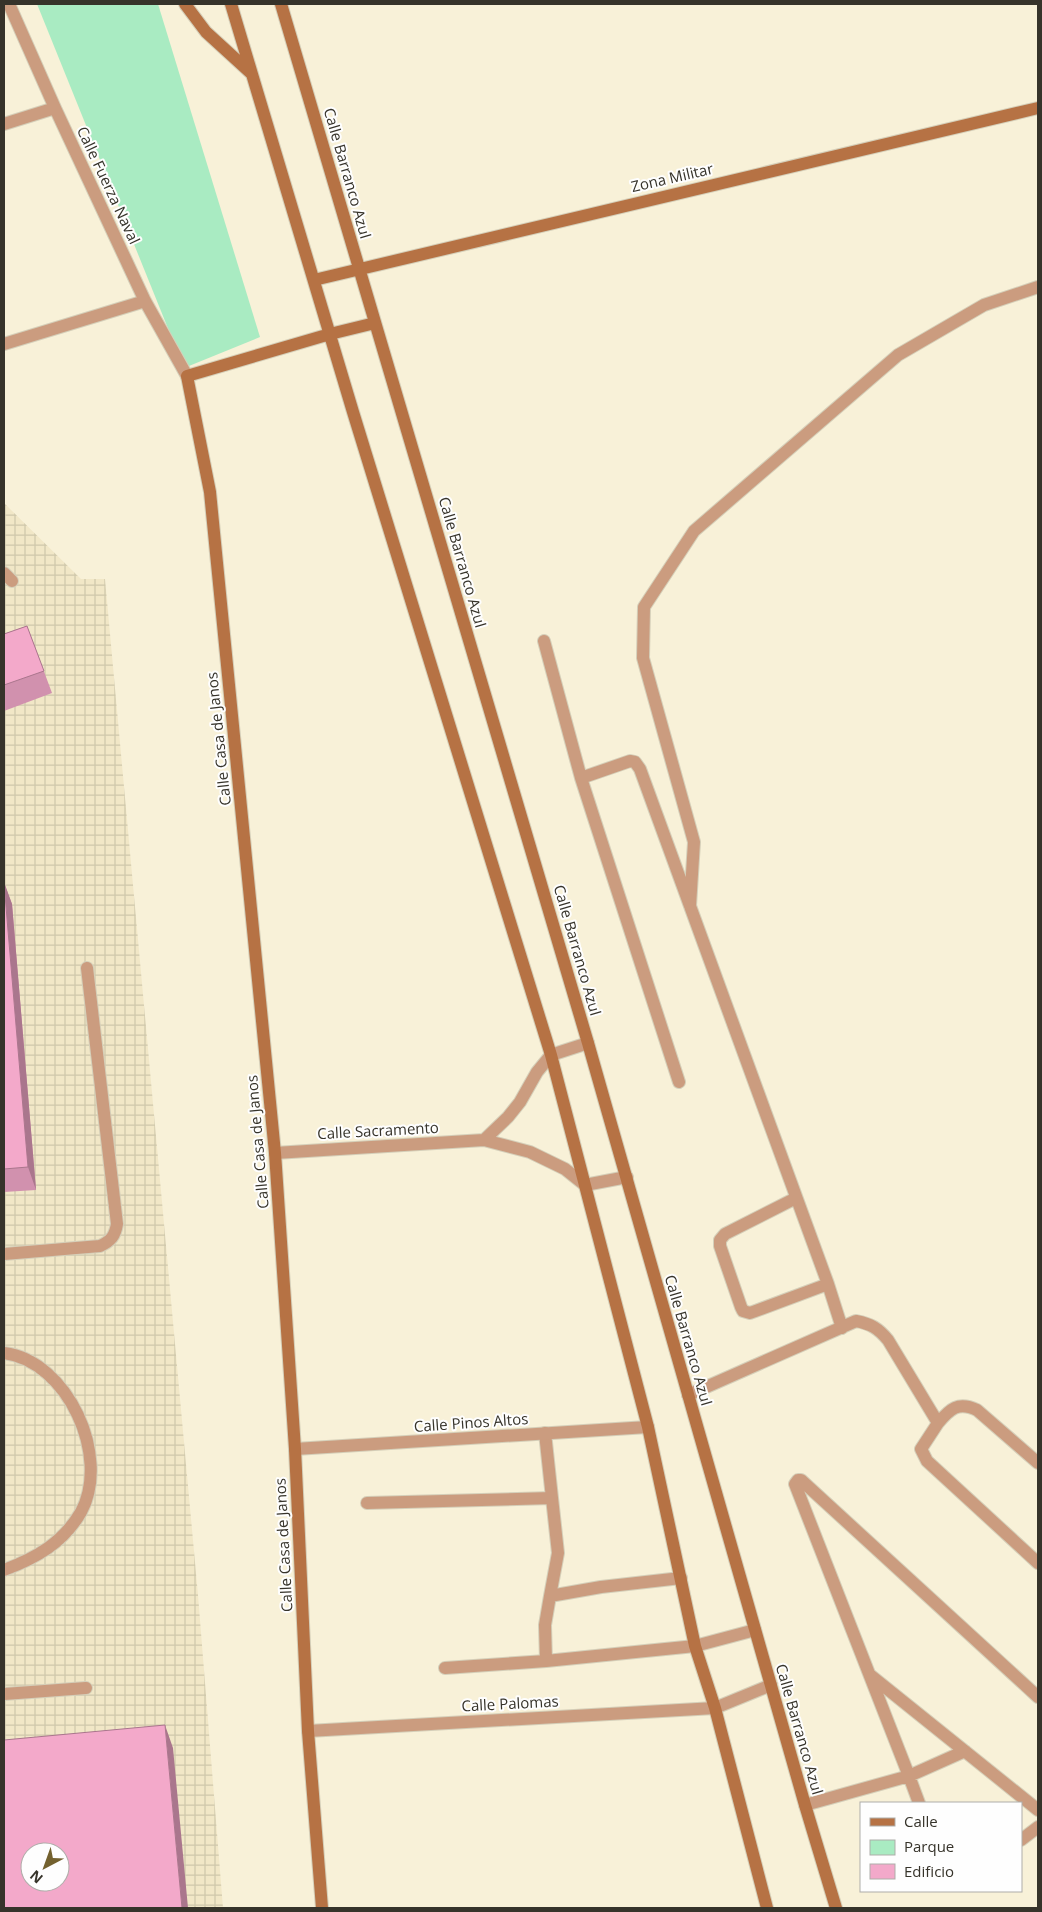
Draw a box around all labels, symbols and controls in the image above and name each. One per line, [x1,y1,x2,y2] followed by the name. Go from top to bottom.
[320,105,376,241] street label: Calle Barranco Azul
[73,123,145,247] street label: Calle Fuerza Naval
[629,158,715,196] street label: Zona Militar
[435,494,491,630] street label: Calle Barranco Azul
[201,671,235,807] street label: Calle Casa de Janos
[550,882,606,1018] street label: Calle Barranco Azul
[241,1074,273,1210] street label: Calle Casa de Janos
[317,1117,439,1143] street label: Calle Sacramento
[661,1272,717,1408] street label: Calle Barranco Azul
[413,1408,529,1436] street label: Calle Pinos Altos
[270,1478,296,1612] street label: Calle Casa de Janos
[772,1661,828,1797] street label: Calle Barranco Azul
[461,1690,559,1716] street label: Calle Palomas
[860,1802,1022,1892] legend
[904,1811,938,1831] text: Calle
[904,1836,954,1856] text: Parque
[20,1842,70,1892] north arrow
[904,1861,954,1881] text: Edificio
[26,1866,47,1888] text: N

